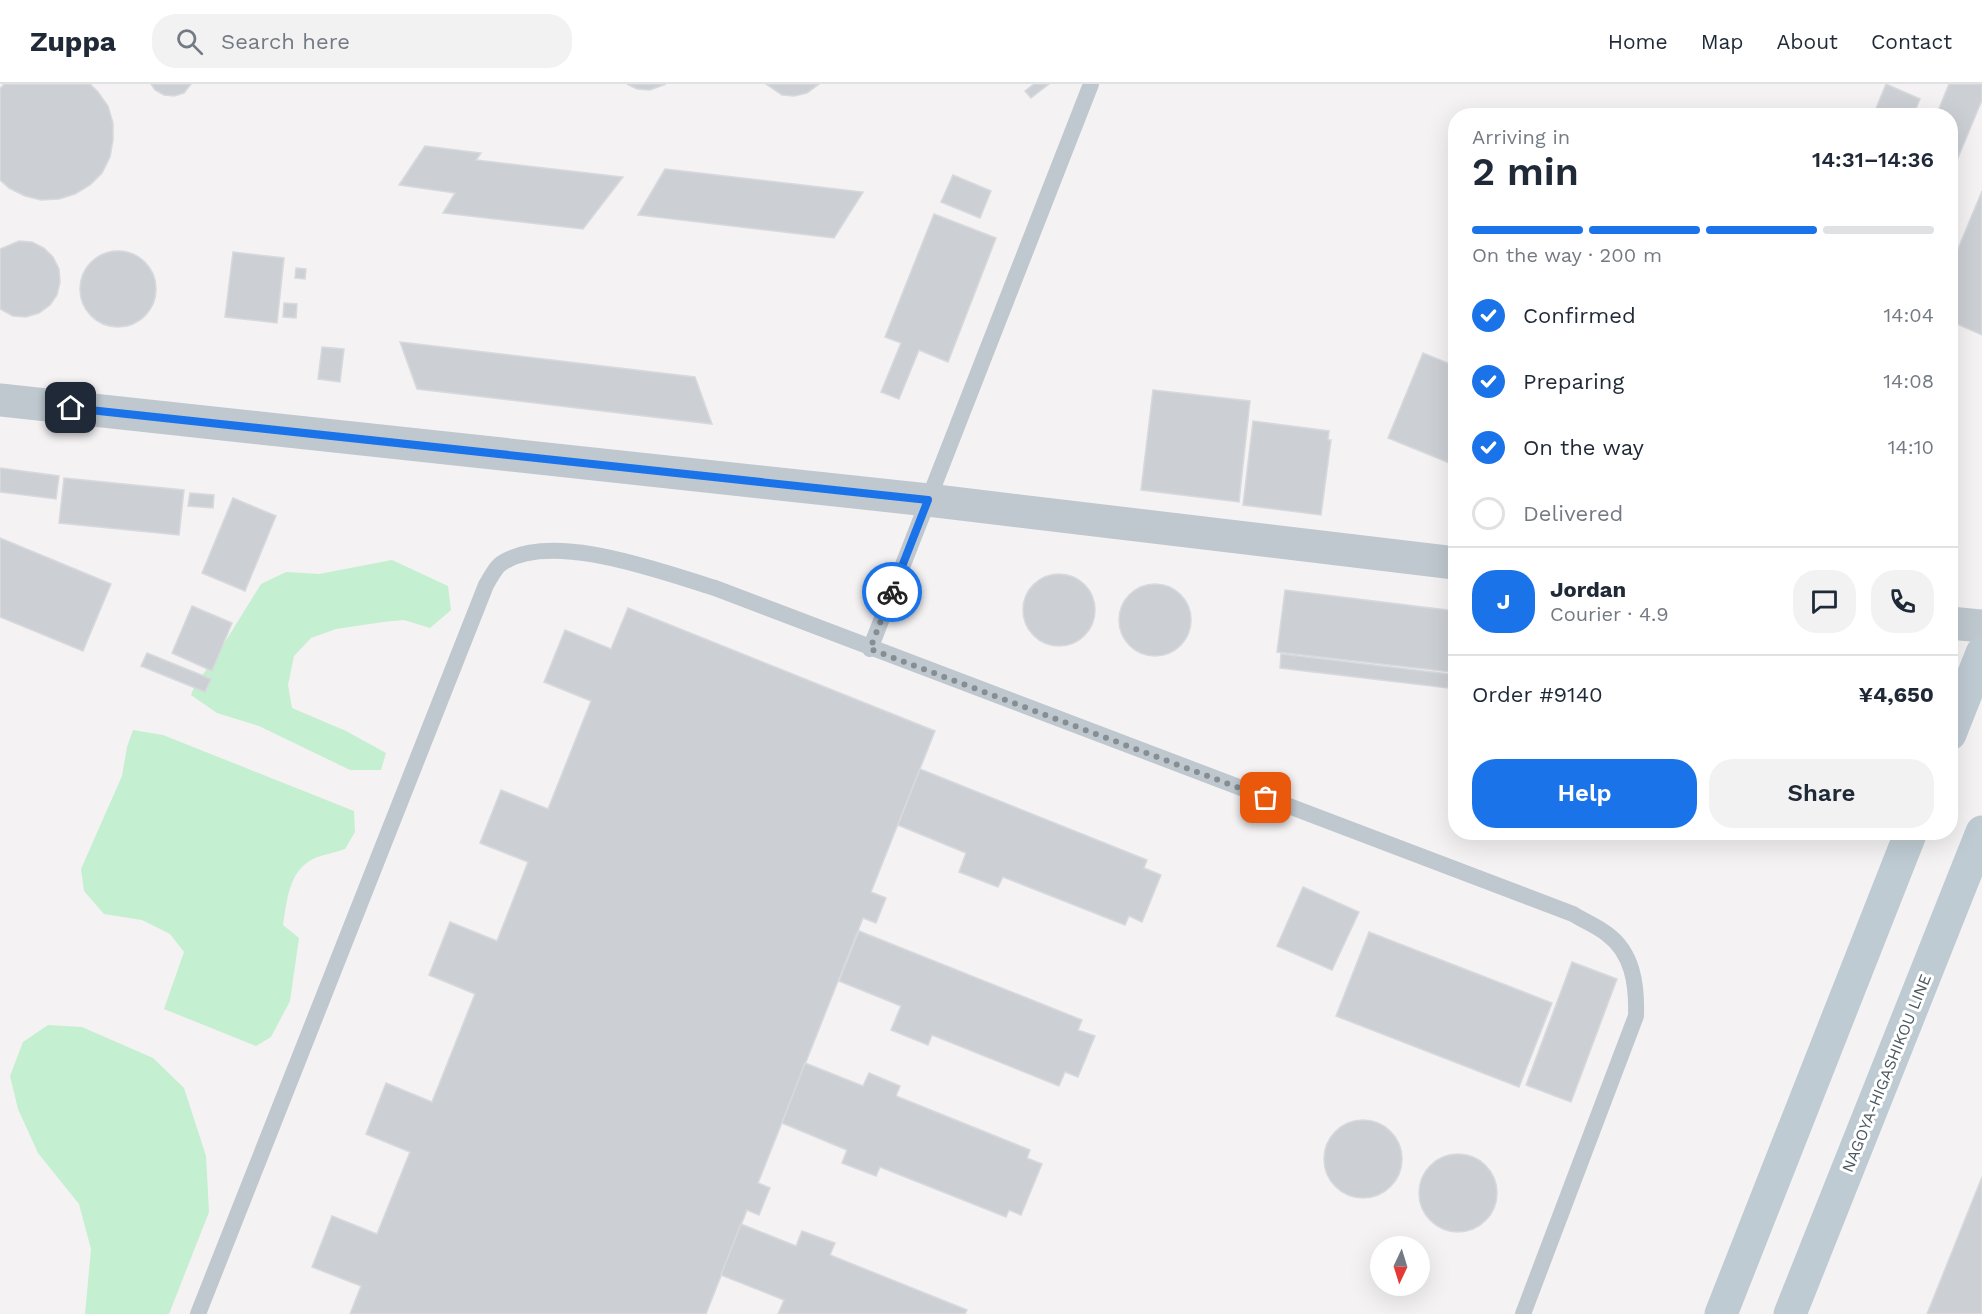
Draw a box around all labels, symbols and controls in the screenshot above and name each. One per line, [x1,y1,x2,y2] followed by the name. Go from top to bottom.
[152,14,572,68] search box
[30,25,116,58] text: Zuppa
[173,25,206,58] icon: search
[221,29,350,54] text: Search here
[1608,29,1668,54] text: Home
[1701,29,1744,54] text: Map
[1777,29,1838,54] text: About
[1871,29,1952,54] text: Contact
[1472,125,1570,149] text: Arriving in
[1812,147,1934,172] text: 14:31–14:36
[1472,149,1579,194] text: 2 min
[1472,243,1662,267] text: On the way · 200 m
[1472,299,1505,332] icon: check
[1523,303,1636,328] text: Confirmed
[1883,303,1934,327] text: 14:04
[1472,365,1505,398] icon: check
[1523,369,1624,394] text: Preparing
[1883,369,1934,393] text: 14:08
[45,382,96,433] pin
[54,391,87,424] icon: home
[1472,431,1505,464] icon: check
[1523,435,1644,460] text: On the way
[1888,435,1934,459] text: 14:10
[1523,501,1623,526] text: Delivered
[862,562,922,622] courier
[1793,570,1856,633] button: chat
[1871,570,1934,633] button: phone
[876,576,909,609] icon: bike
[1550,577,1626,602] text: Jordan
[1497,589,1510,614] text: J
[1550,602,1669,626] text: Courier · 4.9
[1472,682,1603,707] text: Order #9140
[1858,682,1934,707] text: ¥4,650
[1472,759,1697,828] button: Help
[1709,759,1934,828] button: Share
[1240,772,1291,823] pin
[1249,781,1282,814] icon: bag
[1838,971,1935,1175] street label: NAGOYA-HIGASHIKOU LINE
[1370,1236,1430,1296] north arrow
[1370,1236,1430,1296] map controls

